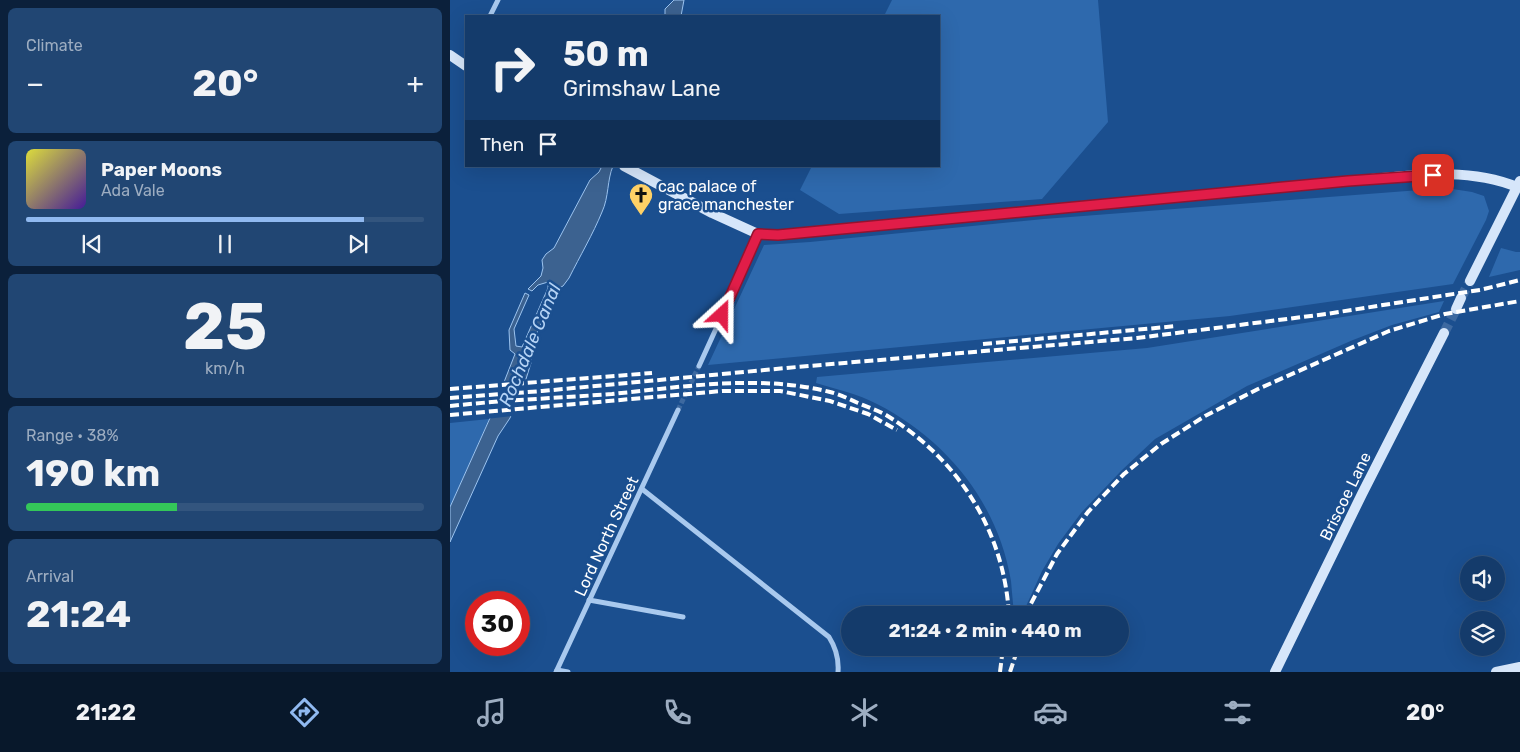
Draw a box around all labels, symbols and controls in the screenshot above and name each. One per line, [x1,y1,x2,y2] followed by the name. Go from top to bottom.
[563,33,649,75] text: 50 m
[480,35,545,100] icon: right
[26,36,83,55] text: Climate
[192,60,258,106] text: 20°
[26,67,44,100] text: −
[407,67,424,100] text: +
[563,75,721,102] text: Grimshaw Lane
[534,130,562,158] icon: arrive
[480,133,524,156] text: Then
[1412,154,1454,196] pin
[101,158,222,181] text: Paper Moons
[1419,161,1447,189] icon: arrive
[658,177,794,214] place label: cac palace of grace manchester
[101,181,165,200] text: Ada Vale
[628,182,654,216] church icon: cac palace of grace manchester
[78,230,106,258] icon: previous
[211,230,239,258] icon: pause
[344,230,372,258] icon: next
[494,280,566,410] water label: Rochdale Canal
[183,288,267,365] text: 25
[695,288,747,340] position arrow
[205,359,245,378] text: km/h
[26,426,119,445] text: Range · 38%
[1316,449,1375,544] street label: Briscoe Lane
[26,450,160,496] text: 190 km
[570,473,643,599] street label: Lord North Street
[1460,556,1505,656] map controls
[1460,556,1505,601] button: sound
[26,567,74,586] text: Arrival
[26,591,131,637] text: 21:24
[465,591,530,656] speed limit sign: 30
[1460,611,1505,656] button: layers
[888,619,1082,642] text: 21:24 · 2 min · 440 m
[287,695,322,730] icon: directions
[474,695,509,730] icon: music
[660,695,695,730] icon: phone
[847,695,882,730] icon: climate
[1033,695,1068,730] icon: car
[1220,695,1255,730] icon: filters
[76,699,136,726] text: 21:22
[1406,699,1444,726] text: 20°

